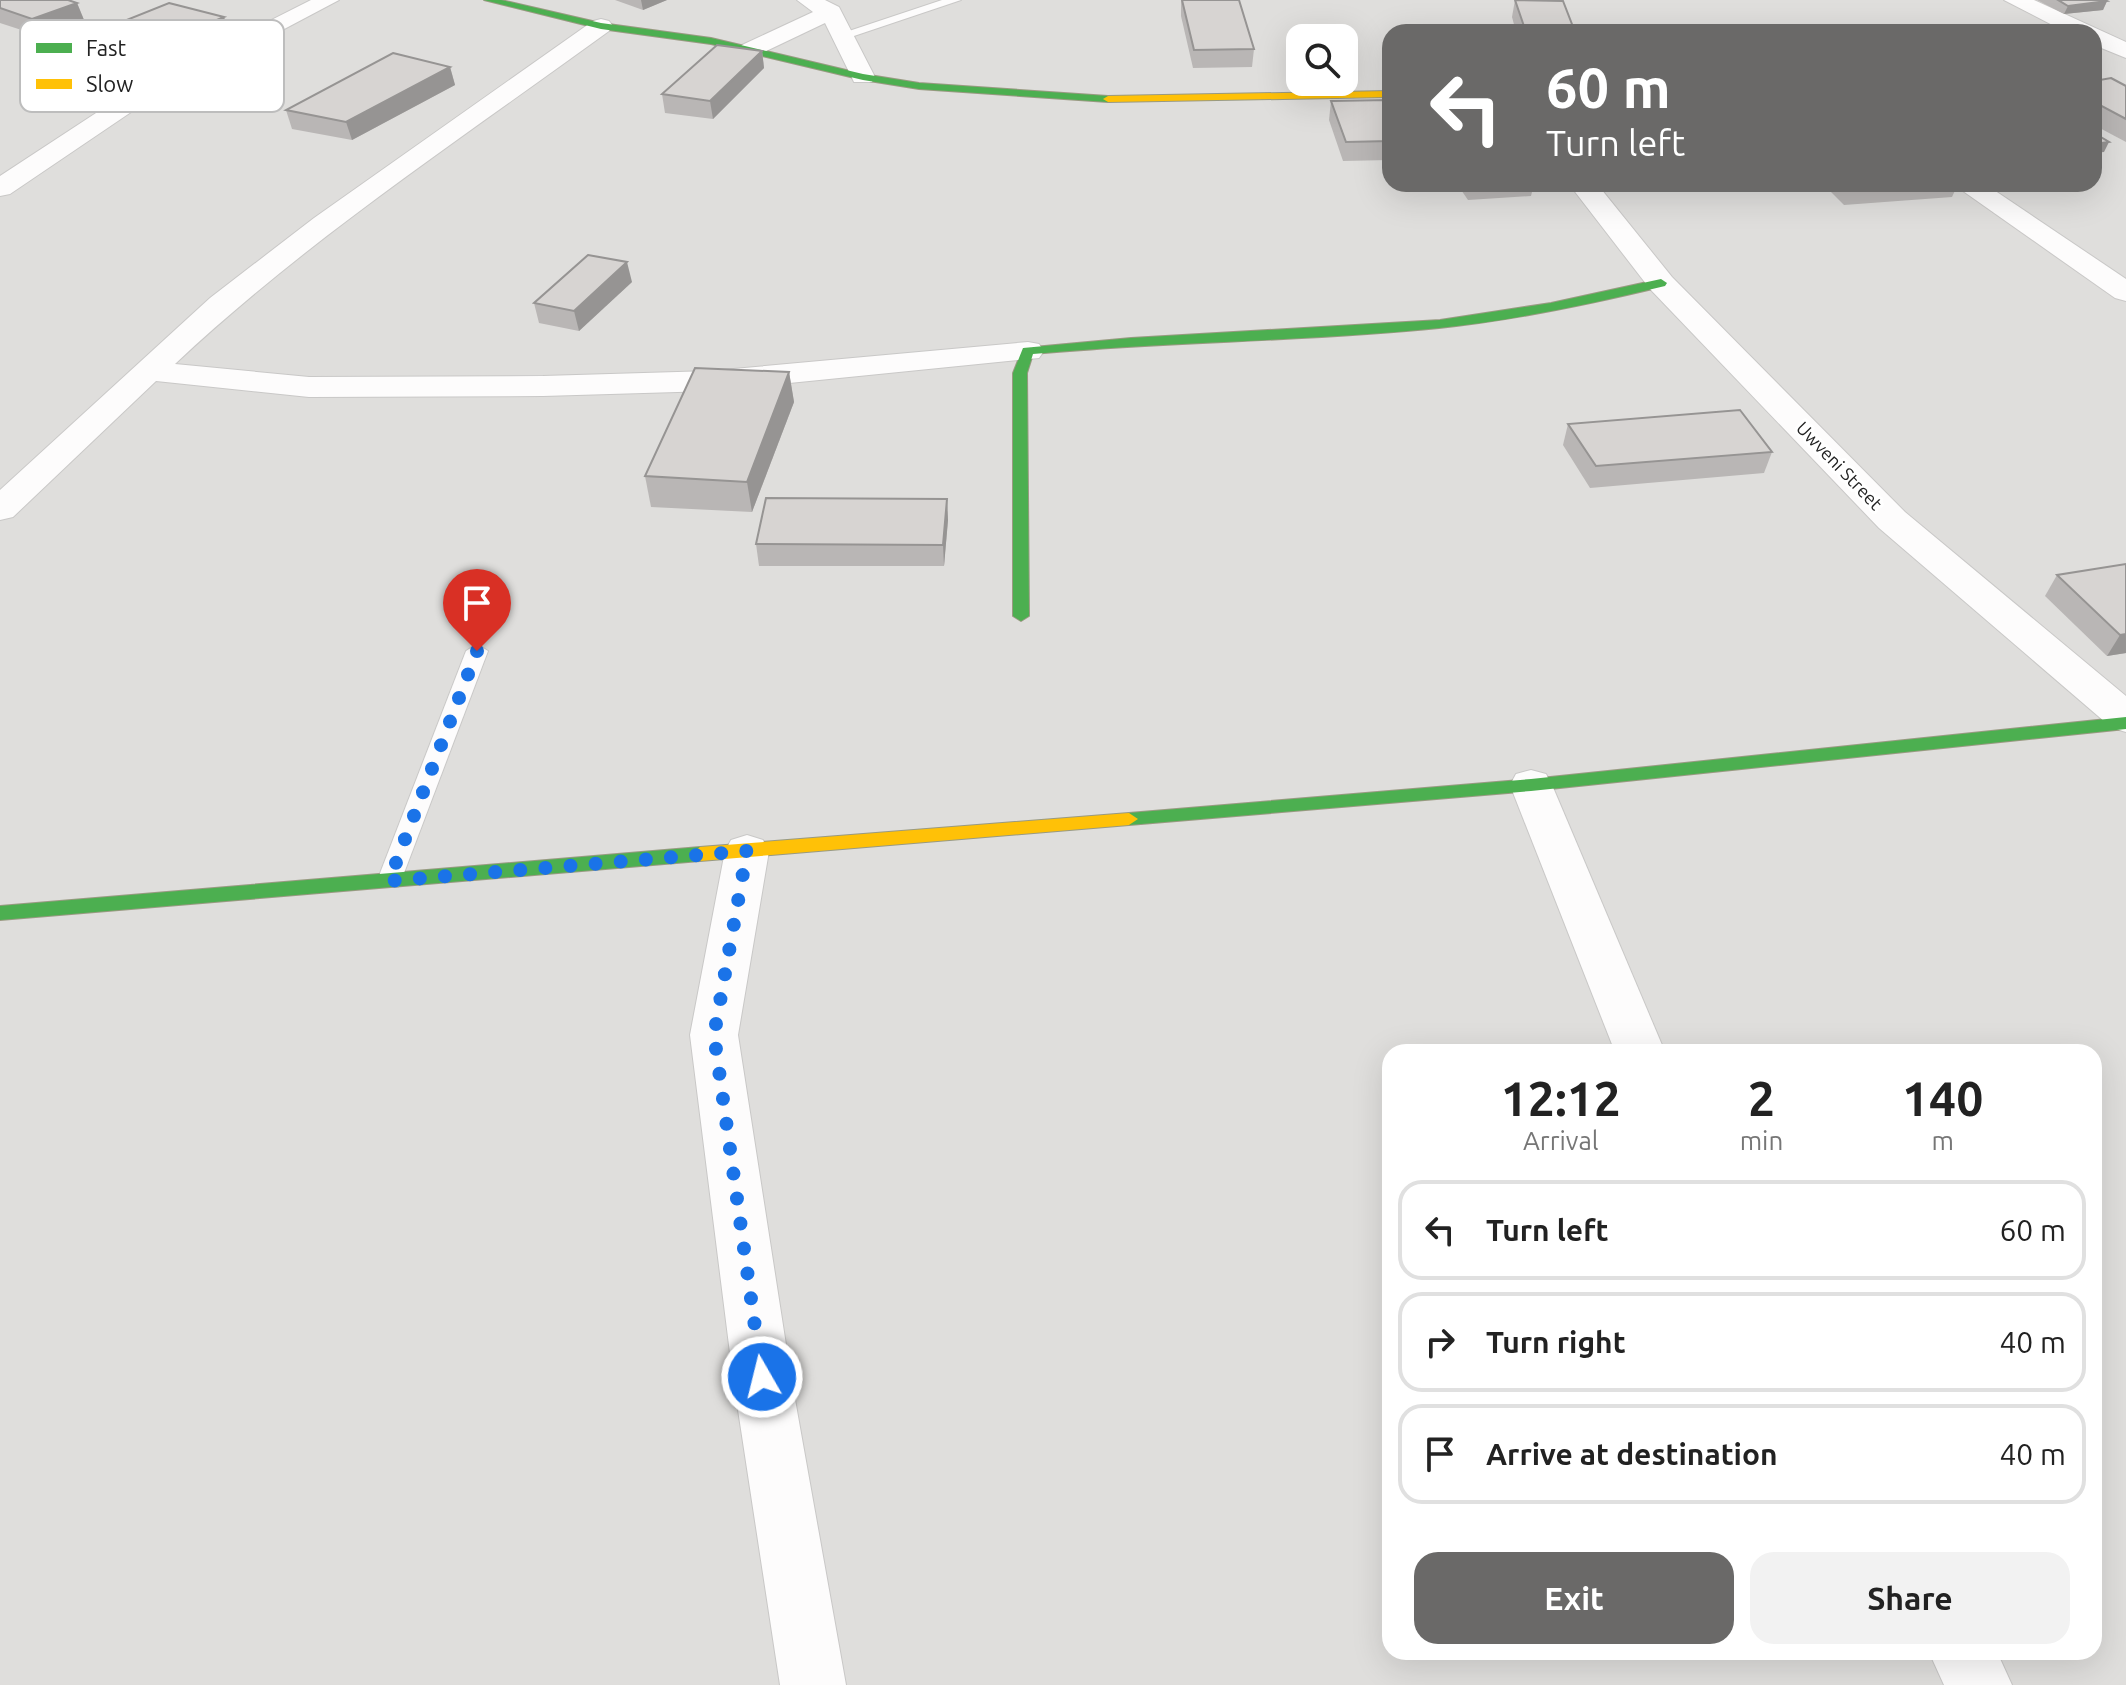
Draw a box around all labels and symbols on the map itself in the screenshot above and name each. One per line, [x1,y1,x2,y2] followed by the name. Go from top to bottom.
[20,20,284,112] legend
[86,35,127,60] text: Fast
[86,71,133,96] text: Slow
[1793,417,1887,513] street label: Uwveni Street
[443,569,511,651] pin
[720,1335,804,1419] position arrow

